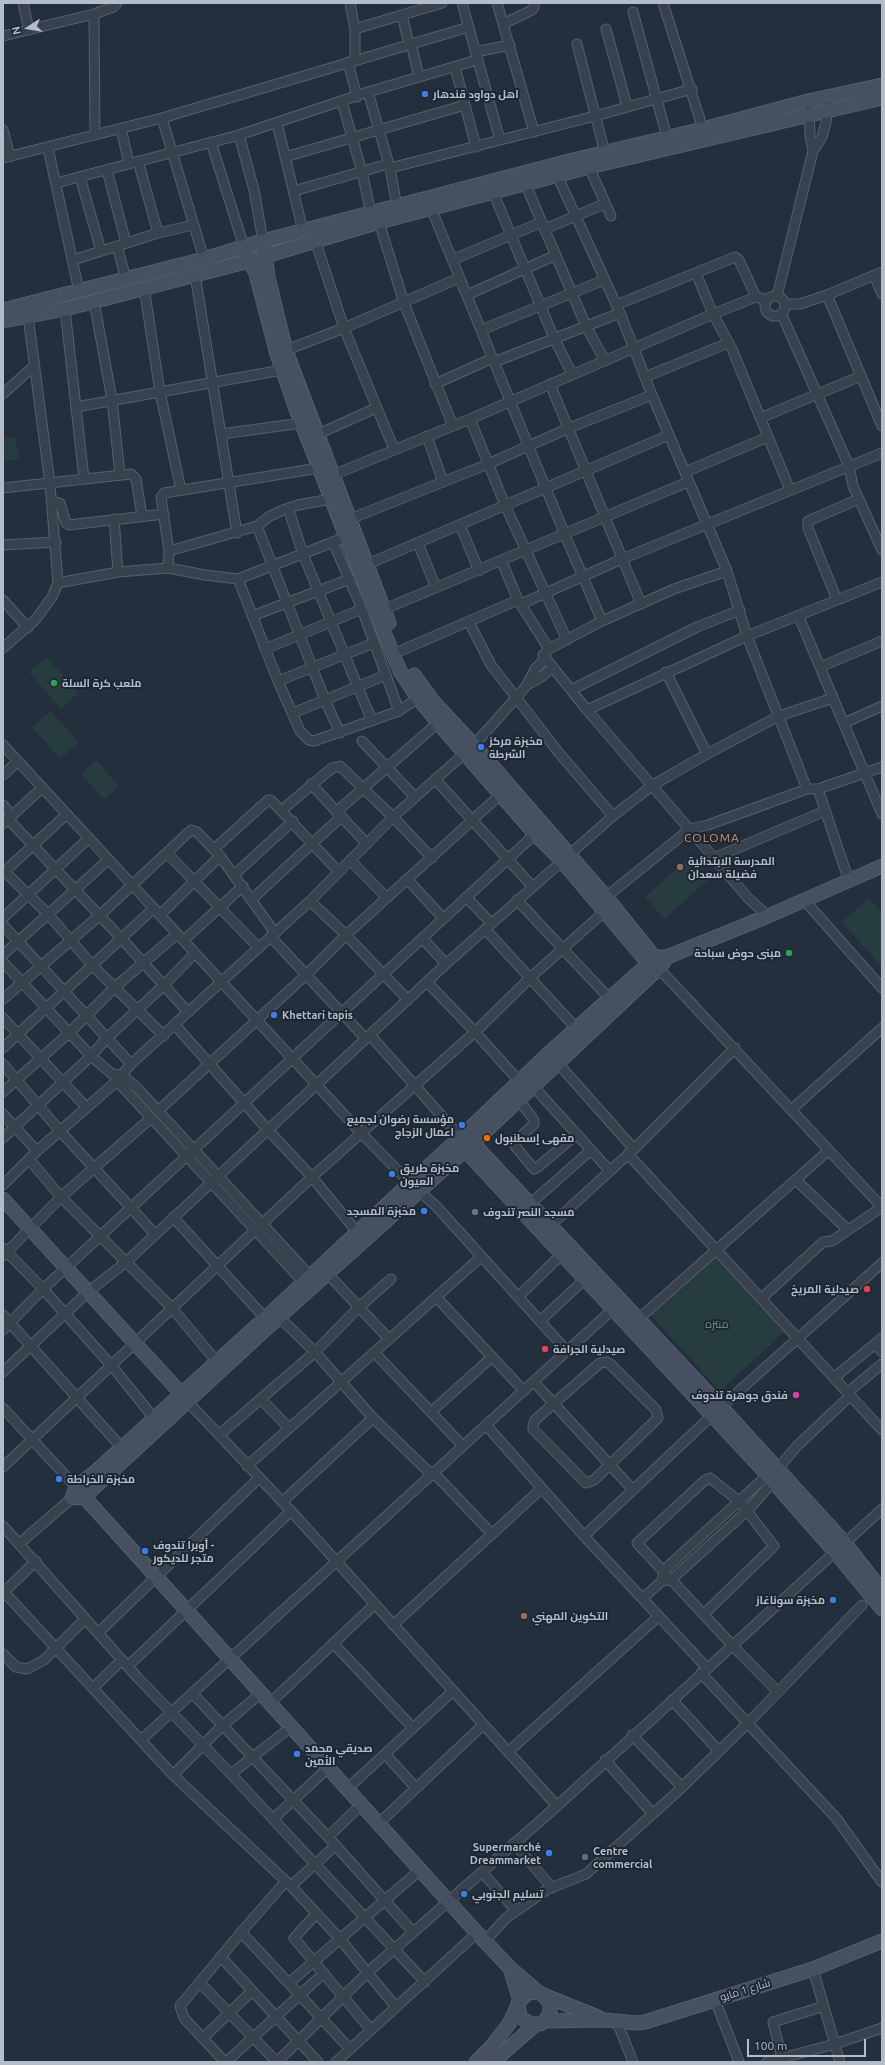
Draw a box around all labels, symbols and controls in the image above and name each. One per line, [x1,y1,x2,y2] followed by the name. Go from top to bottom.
[8,8,48,48] north arrow
[10,25,23,36] text: N
[433,87,519,101] place label: اهل دواود قندهار
[420,89,430,99] marker: اهل دواود قندهار
[62,676,142,690] place label: ملعب كرة السلة
[49,678,59,688] marker: ملعب كرة السلة
[489,734,543,760] place label: مخبزة مركز الشرطة
[476,742,486,752] marker: مخبزة مركز الشرطة
[684,831,740,845] district label: COLOMA
[688,854,775,880] place label: المدرسة الابتدائية فضيلة سعدان
[675,862,685,872] marker: المدرسة الابتدائية فضيلة سعدان
[694,946,781,960] place label: مبنى حوض سباحة
[784,948,794,958] marker: مبنى حوض سباحة
[282,1008,353,1022] place label: Khettari tapis
[269,1010,279,1020] marker: Khettari tapis
[347,1112,454,1138] place label: مؤسسة رضوان لجميع اعمال الزجاج
[457,1120,467,1130] marker: مؤسسة رضوان لجميع اعمال الزجاج
[495,1131,574,1145] place label: مقهى إسطنبول
[482,1133,492,1143] marker: مقهى إسطنبول
[400,1161,459,1187] place label: مخبزة طريق العيون
[387,1169,397,1179] marker: مخبزة طريق العيون
[347,1204,416,1218] place label: مخبزة المسجد
[483,1205,574,1219] place label: مسجد النصر تندوف
[419,1206,429,1216] marker: مخبزة المسجد
[470,1207,480,1217] marker: مسجد النصر تندوف
[791,1282,859,1296] place label: صيدلية المريخ
[862,1284,872,1294] marker: صيدلية المريخ
[705,1317,729,1331] park label: منتزه
[553,1342,625,1356] place label: صيدلية الجرافة
[540,1344,550,1354] marker: صيدلية الجرافة
[691,1388,788,1402] place label: فندق جوهرة تندوف
[791,1390,801,1400] marker: فندق جوهرة تندوف
[67,1472,135,1486] place label: مخبزة الخراطة
[54,1474,64,1484] marker: مخبزة الخراطة
[153,1538,214,1564] place label: أوبرا تندوف - متجر للديكور
[140,1546,150,1556] marker: أوبرا تندوف - متجر للديكور
[756,1593,825,1607] place label: مخبزة سوناغاز
[828,1595,838,1605] marker: مخبزة سوناغاز
[532,1609,608,1623] place label: التكوين المهني
[519,1611,529,1621] marker: التكوين المهني
[305,1741,372,1767] place label: صديقي محمد الأمين
[292,1749,302,1759] marker: صديقي محمد الأمين
[470,1840,541,1866] place label: Supermarché Dreammarket
[593,1844,652,1870] place label: Centre commercial
[544,1848,554,1858] marker: Supermarché Dreammarket
[580,1852,590,1862] marker: Centre commercial
[472,1887,543,1901] place label: تسليم الجنوبي
[459,1889,469,1899] marker: تسليم الجنوبي
[718,1976,772,2004] street label: شارع 1 مايو
[749,2031,868,2057] scale bar
[754,2039,787,2052] text: 100 m

